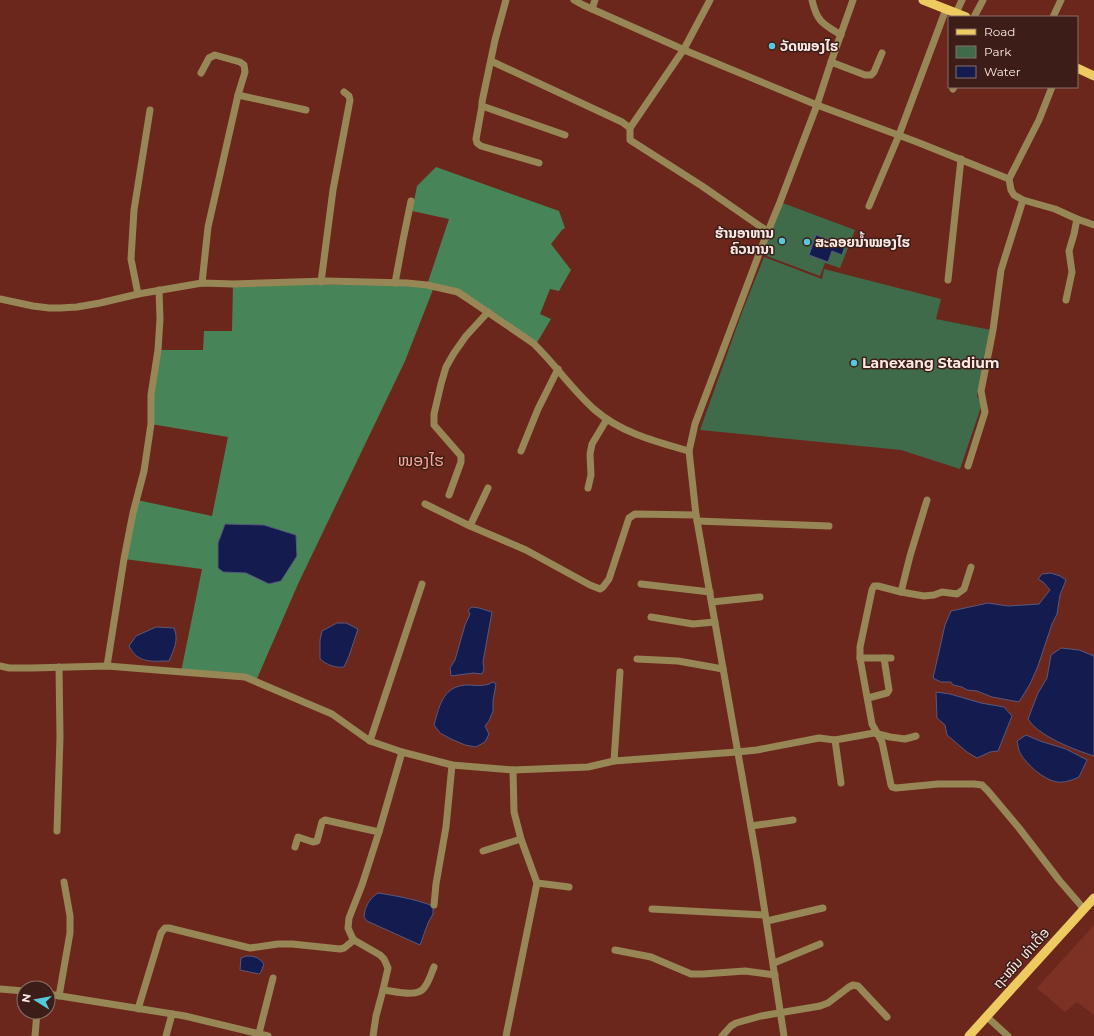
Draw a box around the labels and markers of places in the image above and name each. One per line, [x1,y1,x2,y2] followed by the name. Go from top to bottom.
[780,37,838,55] place label: ວັດໝອງໄຮ
[767,41,777,51] marker: ວັດໝອງໄຮ
[715,224,774,258] place label: ຮ້ານອາຫານ ຄົວນານາ
[815,231,910,251] place label: ສະລອຍນ້ຳໝອງໄຮ
[777,236,787,246] marker: ຮ້ານອາຫານ ຄົວນານາ
[802,237,812,247] marker: ສະລອຍນ້ຳໝອງໄຮ
[862,354,1000,372] place label: Lanexang Stadium
[849,358,859,368] marker: Lanexang Stadium

